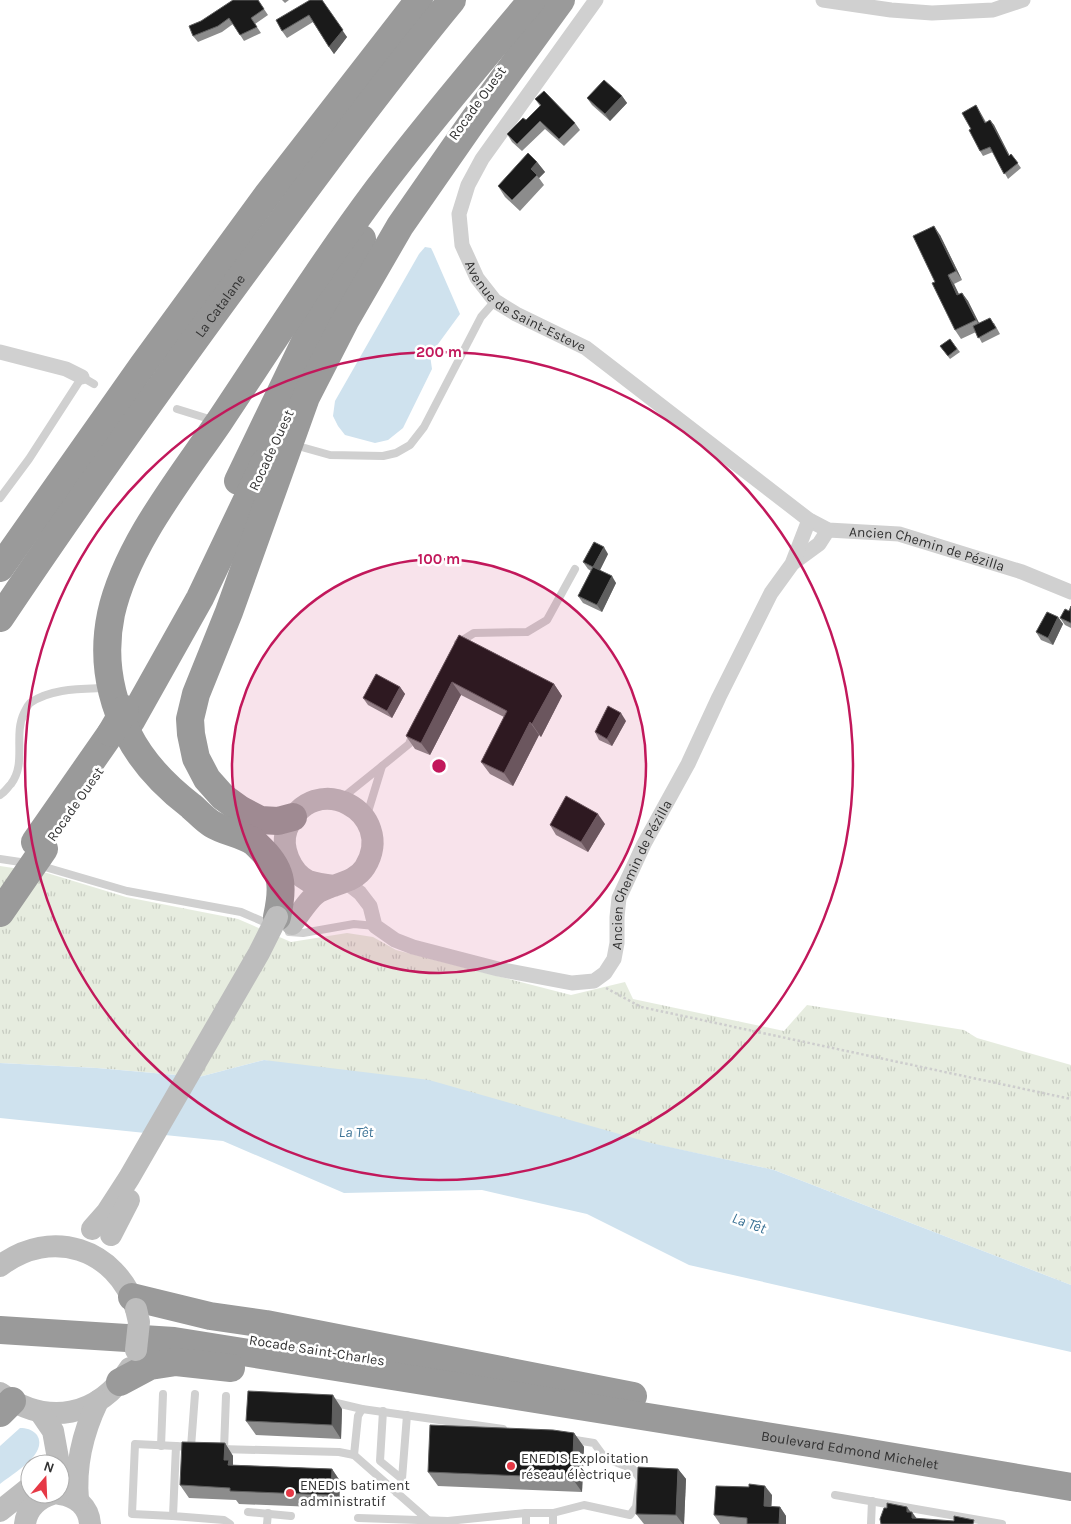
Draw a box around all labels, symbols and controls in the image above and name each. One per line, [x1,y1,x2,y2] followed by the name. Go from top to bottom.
[445,63,510,144] street label: Rocade Ouest
[461,258,589,356] street label: Avenue de Saint-Esteve
[191,271,249,341] street label: La Catalane
[416,343,462,361] text: 200 m
[245,407,298,493] street label: Rocade Ouest
[848,523,1007,575] street label: Ancien Chemin de Pézilla
[418,550,460,568] text: 100 m
[430,757,448,775] centre of rings
[43,764,107,845] street label: Rocade Ouest
[608,797,676,951] street label: Ancien Chemin de Pézilla
[339,1123,374,1141] water label: La Têt
[730,1209,769,1238] water label: La Têt
[248,1331,386,1370] street label: Rocade Saint-Charles
[760,1427,940,1473] street label: Boulevard Edmond Michelet
[521,1450,649,1483] place label: ENEDIS Exploitation réseau élèctrique
[20,1454,70,1504] north arrow
[42,1458,57,1477] text: N
[505,1460,517,1472] marker: ENEDIS Exploitation réseau élèctrique
[300,1477,410,1510] place label: ENEDIS batiment administratif
[284,1487,296,1499] marker: ENEDIS batiment administratif

